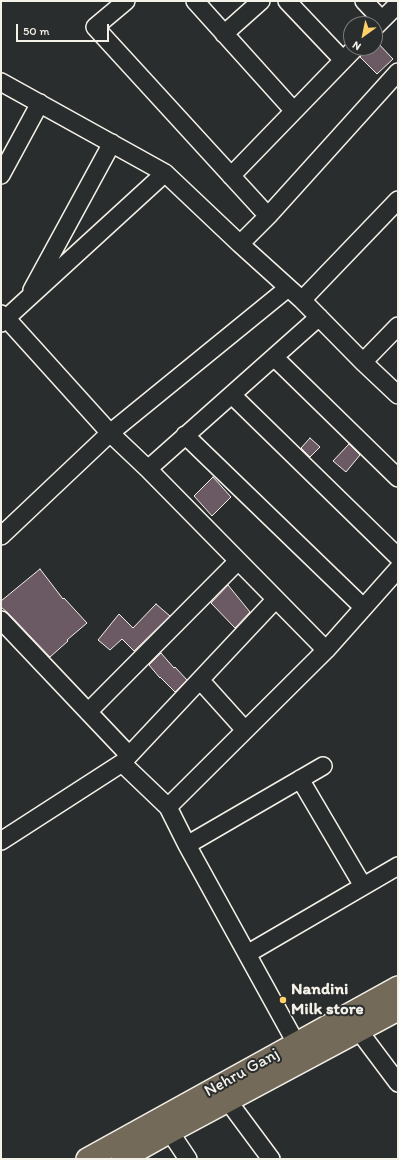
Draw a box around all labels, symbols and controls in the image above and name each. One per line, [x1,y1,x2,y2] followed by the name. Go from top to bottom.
[18,16,111,42] scale bar
[343,16,383,56] north arrow
[23,24,49,38] text: 50 m
[350,38,363,53] text: N
[291,980,363,1020] place label: Nandini Milk store
[278,995,288,1005] marker: Nandini Milk store
[201,1044,283,1102] street label: Nehru Ganj

